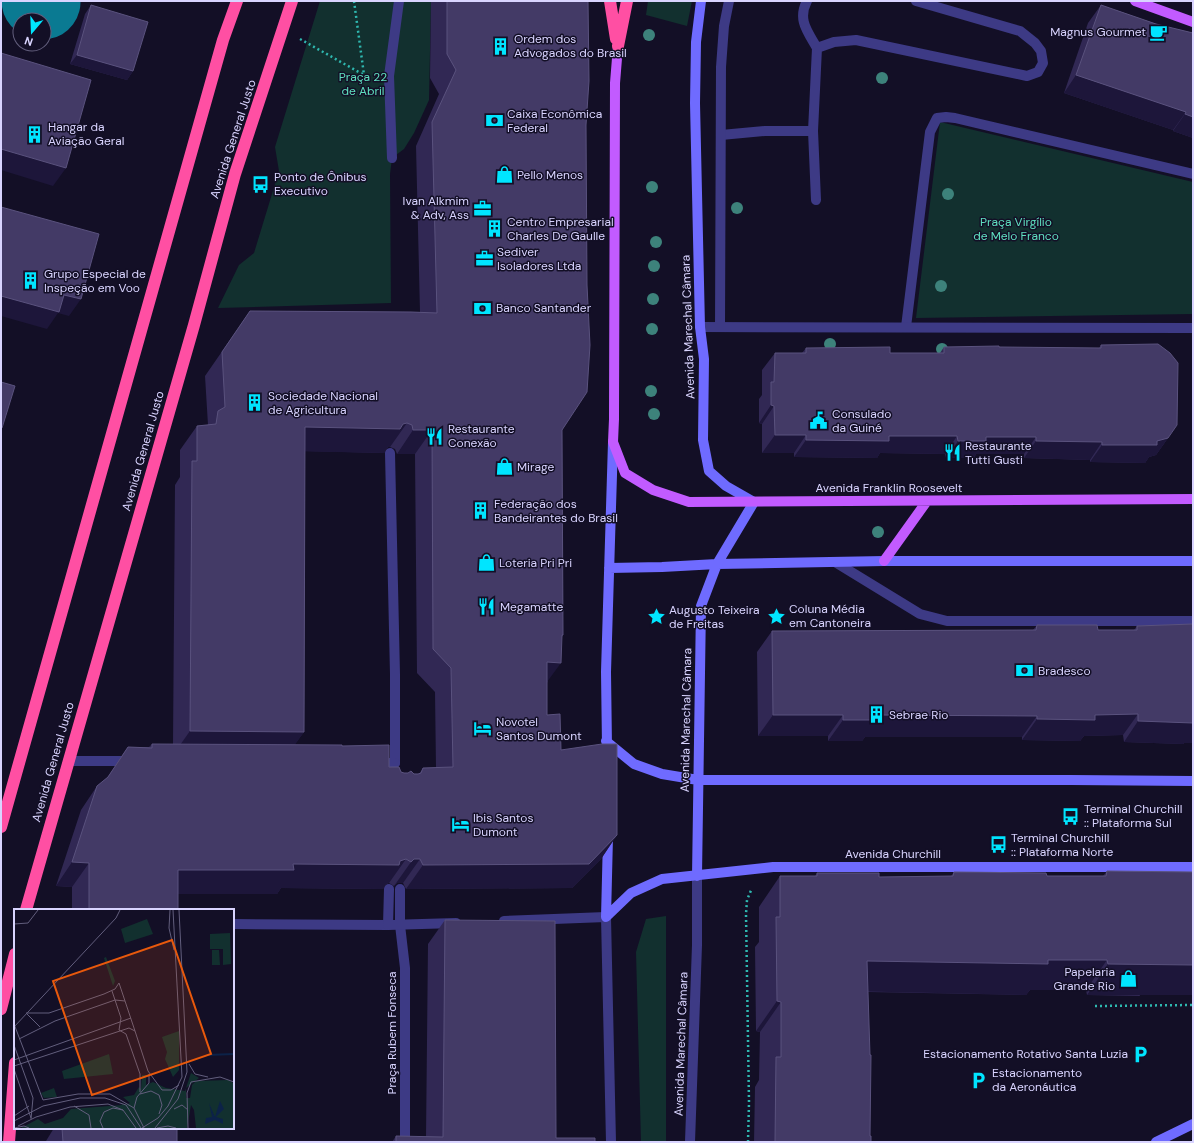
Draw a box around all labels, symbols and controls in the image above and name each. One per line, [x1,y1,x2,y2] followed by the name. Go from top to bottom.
[12,12,52,52] north arrow
[1149,22,1169,42] cafe icon: Magnus Gourmet
[1050,24,1146,40] place label: Magnus Gourmet
[514,31,627,61] place label: Ordem dos Advogados do Brasil
[23,34,35,49] text: N
[491,36,511,56] building icon: Ordem dos Advogados do Brasil
[339,69,387,99] park label: Praça 22 de Abril
[206,78,260,200] street label: Avenida General Justo
[507,106,602,136] place label: Caixa Econômica Federal
[484,111,504,131] bank icon: Caixa Econômica Federal
[48,119,124,149] place label: Hangar da Aviação Geral
[25,124,45,144] building icon: Hangar da Aviação Geral
[494,165,514,185] shop icon: Pello Menos
[517,167,583,183] place label: Pello Menos
[274,169,366,199] place label: Ponto de Ônibus Executivo
[251,174,271,194] bus stop icon: Ponto de Ônibus Executivo
[403,193,469,223] place label: Ivan Alkmim & Adv, Ass
[472,198,492,218] office icon: Ivan Alkmim & Adv, Ass
[507,214,614,244] place label: Centro Empresarial Charles De Gaulle
[973,214,1059,244] park label: Praça Virgílio de Melo Franco
[484,219,504,239] building icon: Centro Empresarial Charles De Gaulle
[497,244,581,274] place label: Sediver Isoladores Ltda
[474,249,494,269] office icon: Sediver Isoladores Ltda
[677,255,699,399] street label: Avenida Marechal Câmara
[44,266,146,296] place label: Grupo Especial de Inspeção em Voo
[21,271,41,291] building icon: Grupo Especial de Inspeção em Voo
[473,298,493,318] bank icon: Banco Santander
[496,300,592,316] place label: Banco Santander
[268,388,378,418] place label: Sociedade Nacional de Agricultura
[118,389,168,513] street label: Avenida General Justo
[245,393,265,413] building icon: Sociedade Nacional de Agricultura
[832,406,891,436] place label: Consulado da Guiné
[809,411,829,431] public building icon: Consulado da Guiné
[448,421,515,451] place label: Restaurante Conexão
[425,426,445,446] restaurant icon: Restaurante Conexão
[965,438,1032,468] place label: Restaurante Tutti Gusti
[942,443,962,463] restaurant icon: Restaurante Tutti Gusti
[494,457,514,477] shop icon: Mirage
[517,459,554,475] place label: Mirage
[816,480,963,496] street label: Avenida Franklin Roosevelt
[494,496,618,526] place label: Federação dos Bandeirantes do Brasil
[471,501,491,521] building icon: Federação dos Bandeirantes do Brasil
[476,553,496,573] shop icon: Loteria Pri Pri
[499,555,572,571] place label: Loteria Pri Pri
[477,597,497,617] restaurant icon: Megamatte
[500,599,563,615] place label: Megamatte
[789,601,871,631] place label: Coluna Média em Cantoneira
[669,602,760,632] place label: Augusto Teixeira de Freitas
[766,606,786,626] place icon: Coluna Média em Cantoneira
[646,607,666,627] place icon: Augusto Teixeira de Freitas
[677,648,695,792] street label: Avenida Marechal Câmara
[1015,661,1035,681] bank icon: Bradesco
[1038,663,1091,679] place label: Bradesco
[28,700,78,824] street label: Avenida General Justo
[866,705,886,725] building icon: Sebrae Rio
[889,707,948,723] place label: Sebrae Rio
[496,714,582,744] place label: Novotel Santos Dumont
[473,719,493,739] hotel icon: Novotel Santos Dumont
[1084,801,1182,831] place label: Terminal Churchill :: Plataforma Sul
[1061,806,1081,826] bus stop icon: Terminal Churchill :: Plataforma Sul
[473,810,533,840] place label: Ibis Santos Dumont
[450,815,470,835] hotel icon: Ibis Santos Dumont
[1011,830,1113,860] place label: Terminal Churchill :: Plataforma Norte
[988,835,1008,855] bus stop icon: Terminal Churchill :: Plataforma Norte
[845,846,941,862] street label: Avenida Churchill
[14,909,234,1129] inset map
[1053,964,1115,994] place label: Papelaria Grande Rio
[1118,969,1138,989] shop icon: Papelaria Grande Rio
[384,971,400,1095] street label: Praça Rubem Fonseca
[670,972,692,1116] street label: Avenida Marechal Câmara
[1131,1044,1151,1064] parking icon: Estacionamento Rotativo Santa Luzia
[923,1046,1128,1062] place label: Estacionamento Rotativo Santa Luzia
[992,1065,1082,1095] place label: Estacionamento da Aeronáutica
[969,1070,989,1090] parking icon: Estacionamento da Aeronáutica

